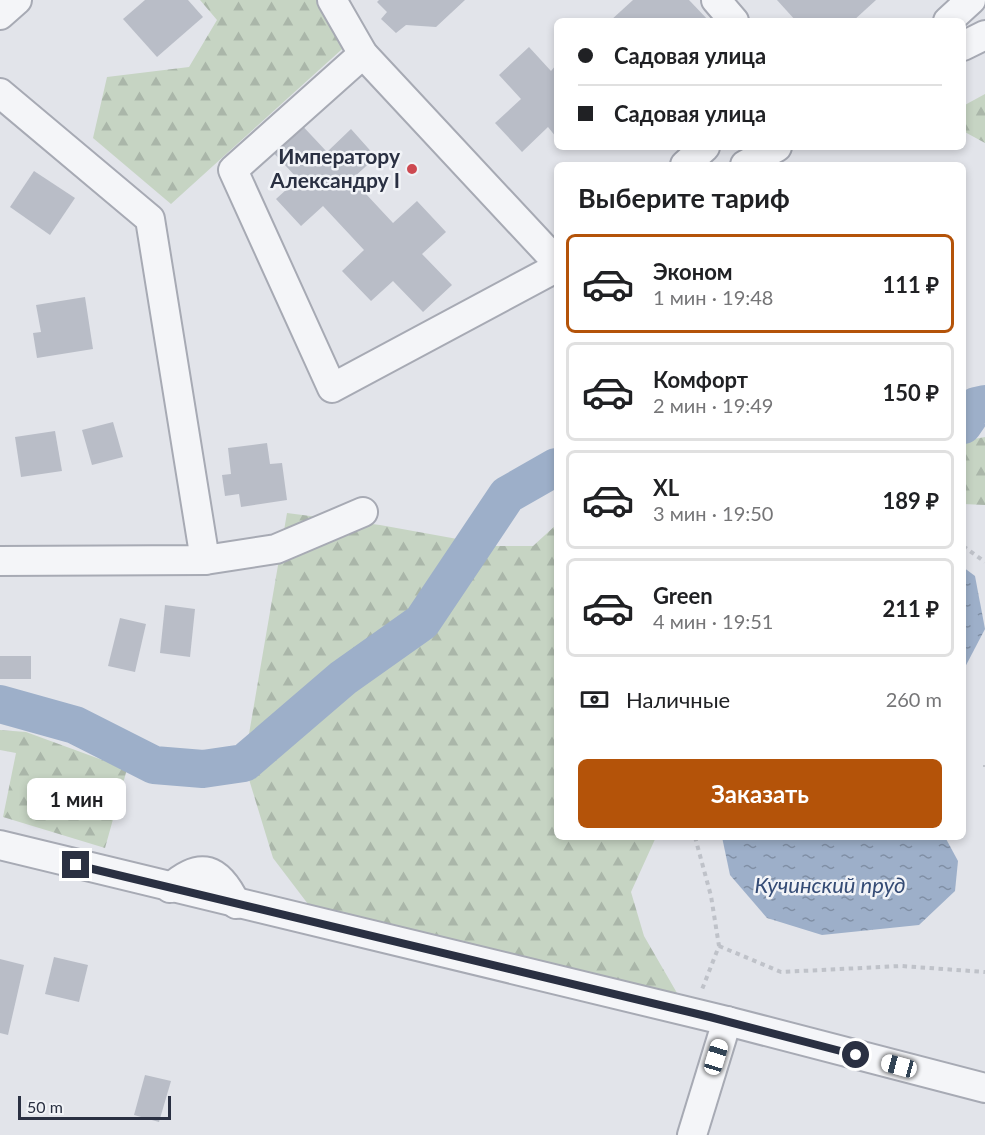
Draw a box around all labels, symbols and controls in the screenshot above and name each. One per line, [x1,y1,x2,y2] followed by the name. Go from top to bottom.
[614,42,766,69] text: Садовая улица
[614,100,766,127] text: Садовая улица
[269,143,401,192] place label: Императору Александру I
[405,162,419,176] marker: Императору Александру I
[578,181,790,214] text: Выберите тариф
[581,257,635,311] icon: car
[653,258,733,285] text: Эконом
[883,271,939,298] text: 111 ₽
[653,285,773,309] text: 1 мин · 19:48
[581,365,635,419] icon: car
[653,366,748,393] text: Комфорт
[883,379,939,406] text: 150 ₽
[653,393,773,417] text: 2 мин · 19:49
[581,473,635,527] icon: car
[653,474,679,501] text: XL
[883,487,939,514] text: 189 ₽
[653,501,773,525] text: 3 мин · 19:50
[581,581,635,635] icon: car
[653,582,713,609] text: Green
[883,595,939,622] text: 211 ₽
[653,609,773,633] text: 4 мин · 19:51
[578,683,611,716] icon: cash
[626,686,730,713] text: Наличные
[886,687,942,711] text: 260 m
[578,759,942,828] button: Заказать
[26,778,125,820] callout: 1 мин
[50,787,103,811] text: 1 мин
[62,851,89,878] route end
[755,871,906,898] water label: Кучинский пруд
[702,1037,730,1077] car
[842,1041,869,1068] route start
[879,1053,919,1079] car
[18,1093,171,1120] scale bar
[27,1097,63,1116] text: 50 m

